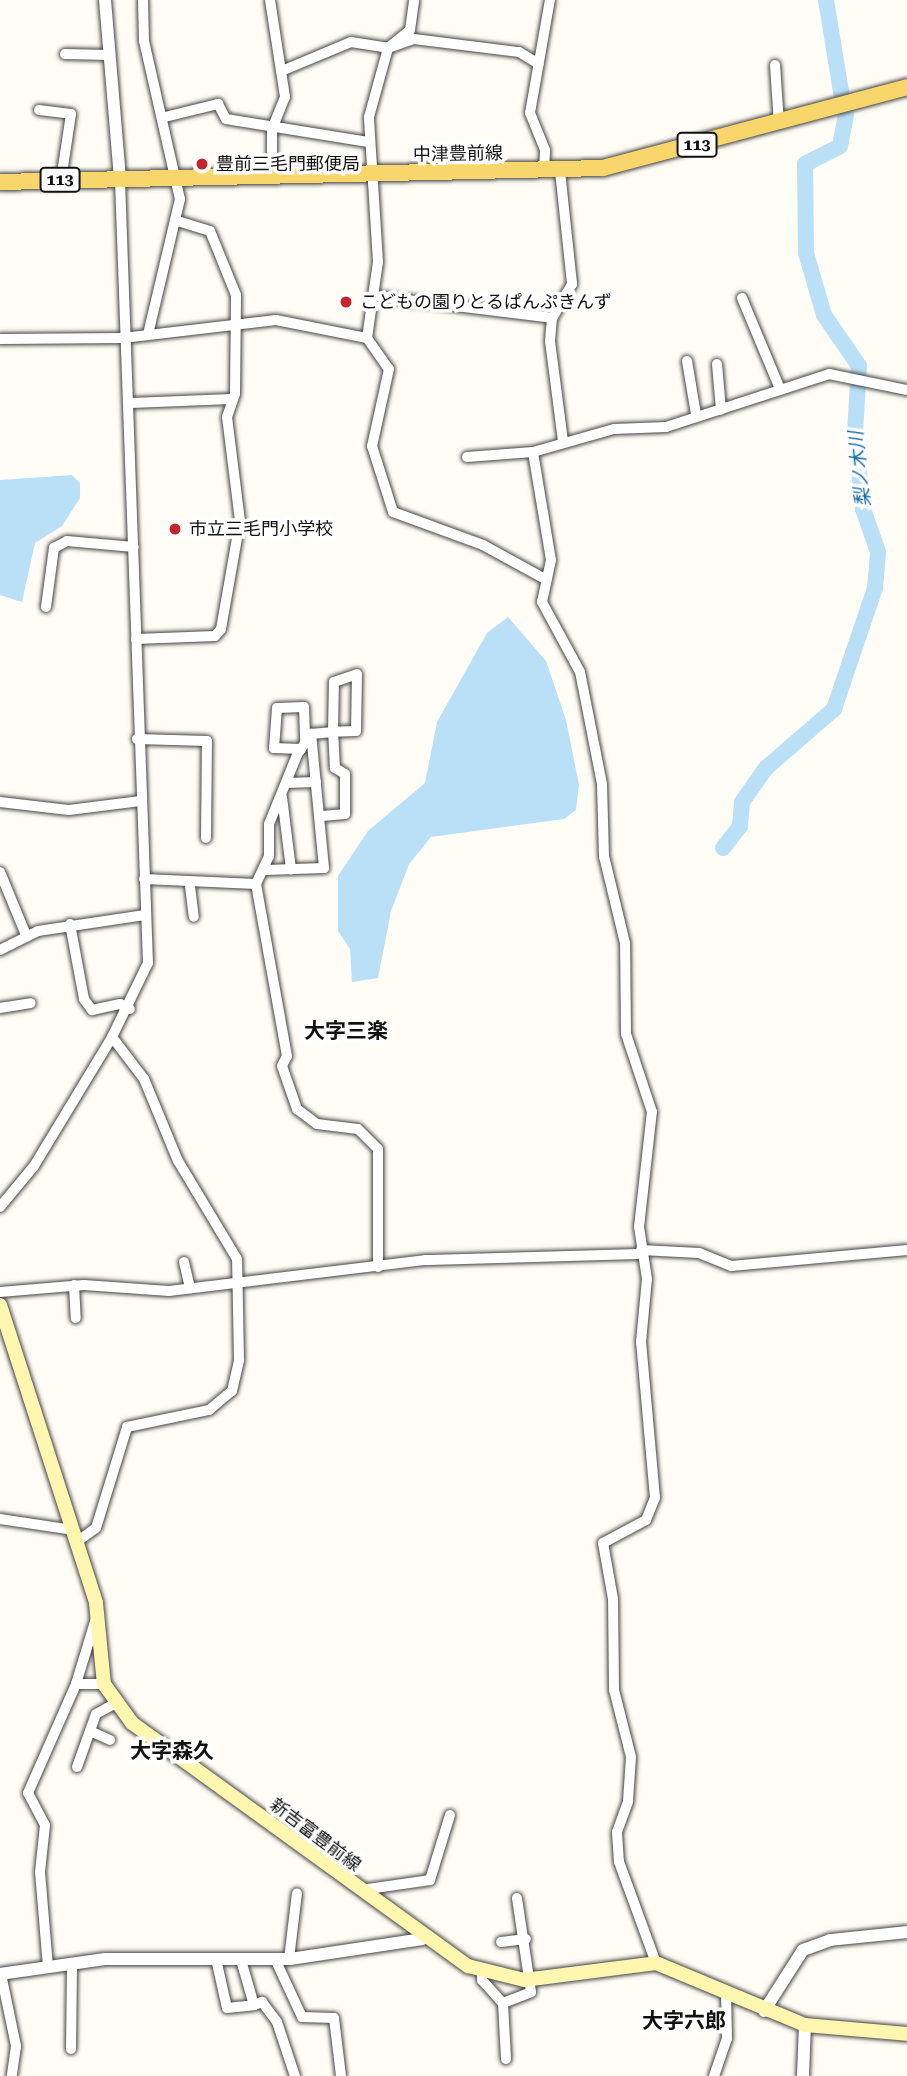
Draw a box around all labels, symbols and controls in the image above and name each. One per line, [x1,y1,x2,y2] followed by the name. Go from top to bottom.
[676,132,718,158] road number: 113
[413,142,503,166] street label: 中津豊前線
[216,153,360,175] place label: 豊前三毛門郵便局
[194,156,210,172] marker: 豊前三毛門郵便局
[39,168,81,192] road number: 113
[360,291,612,313] place label: こどもの園りとるぱんぷきんず
[338,294,354,310] marker: こどもの園りとるぱんぷきんず
[845,430,875,508] water label: 梨ノ木川
[189,518,333,540] place label: 市立三毛門小学校
[167,521,183,537] marker: 市立三毛門小学校
[304,1018,388,1044] district label: 大字三楽
[130,1738,214,1764] district label: 大字森久
[265,1794,365,1876] street label: 新吉富豊前線
[642,2008,726,2034] district label: 大字六郎

